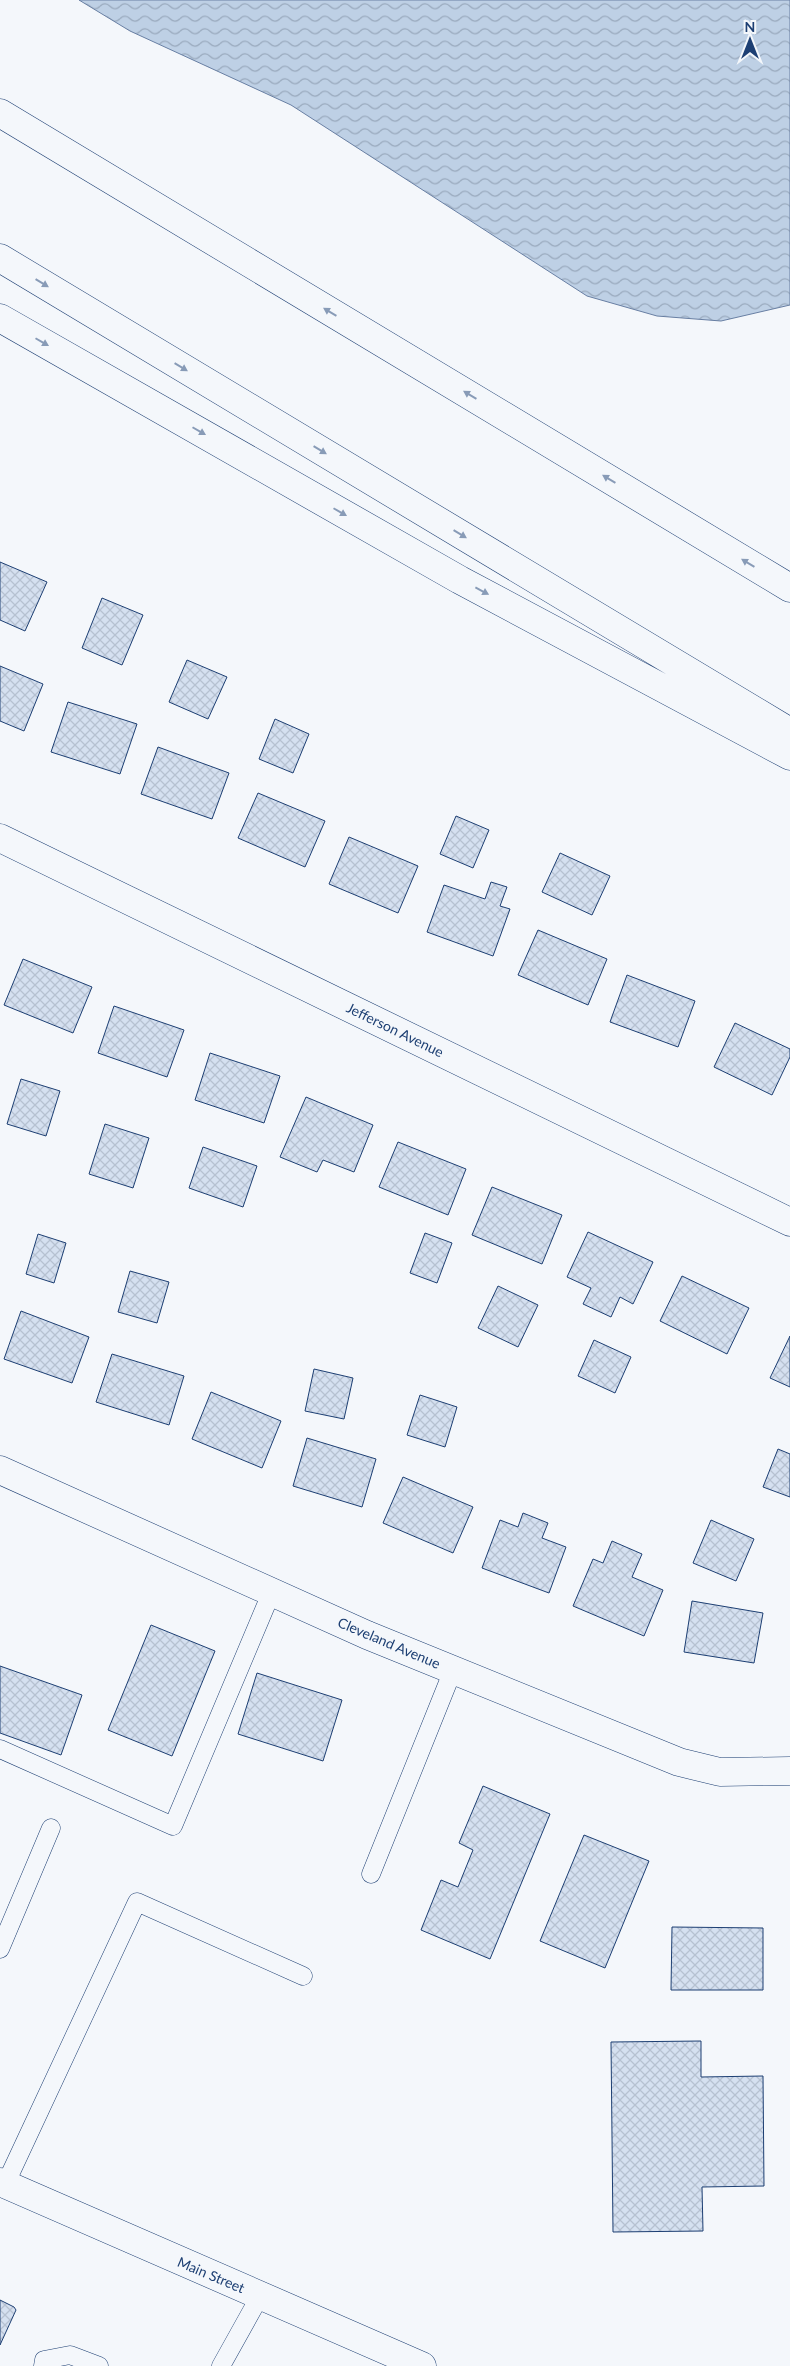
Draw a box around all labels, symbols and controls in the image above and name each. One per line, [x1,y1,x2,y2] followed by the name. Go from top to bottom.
[725,15,775,65] north arrow
[745,18,755,35] text: N
[35,278,48,287] one-way arrow
[324,307,337,316] one-way arrow
[35,338,50,346] one-way arrow
[175,362,188,371] one-way arrow
[463,391,476,400] one-way arrow
[192,427,205,436] one-way arrow
[314,446,327,455] one-way arrow
[602,475,615,484] one-way arrow
[333,507,347,516] one-way arrow
[453,529,466,538] one-way arrow
[742,558,755,567] one-way arrow
[475,587,488,596] one-way arrow
[344,999,446,1060] street label: Jefferson Avenue
[335,1613,443,1672] street label: Cleveland Avenue
[175,2253,247,2296] street label: Main Street

